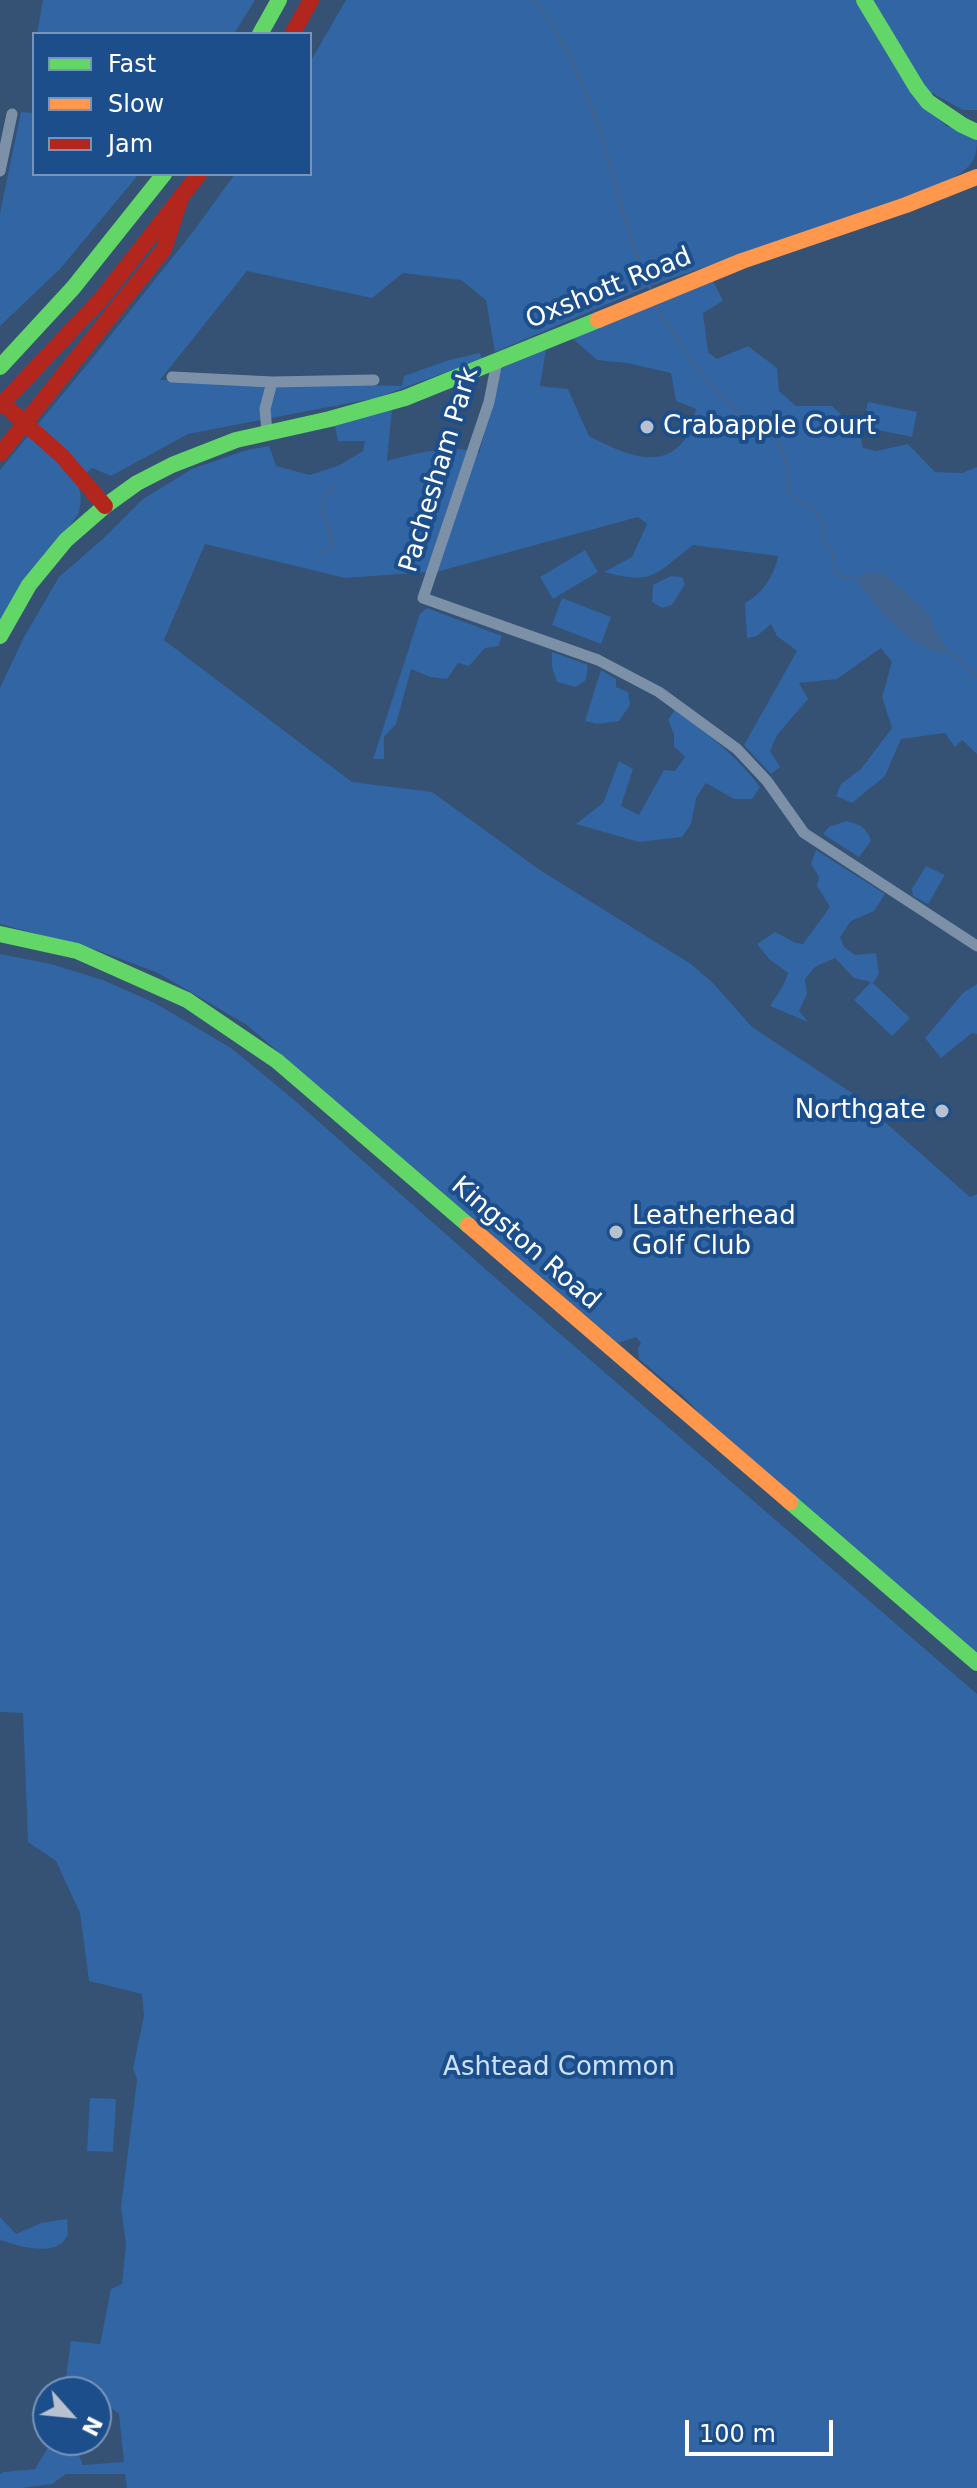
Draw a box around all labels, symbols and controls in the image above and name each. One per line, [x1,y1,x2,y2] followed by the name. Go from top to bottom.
[32,32,312,176] legend
[108,50,156,78] text: Fast
[108,90,164,118] text: Slow
[108,130,153,158] text: Jam
[522,242,696,336] street label: Oxshott Road
[394,364,486,576] street label: Pachesham Park
[663,411,876,443] place label: Crabapple Court
[638,418,656,436] marker: Crabapple Court
[795,1095,926,1127] place label: Northgate
[933,1102,951,1120] marker: Northgate
[444,1171,606,1317] street label: Kingston Road
[632,1201,796,1262] place label: Leatherhead Golf Club
[607,1223,625,1241] marker: Leatherhead Golf Club
[443,2052,675,2084] park label: Ashtead Common
[32,2376,112,2456] north arrow
[689,2404,837,2454] scale bar
[77,2412,107,2440] text: N
[699,2420,776,2448] text: 100 m

